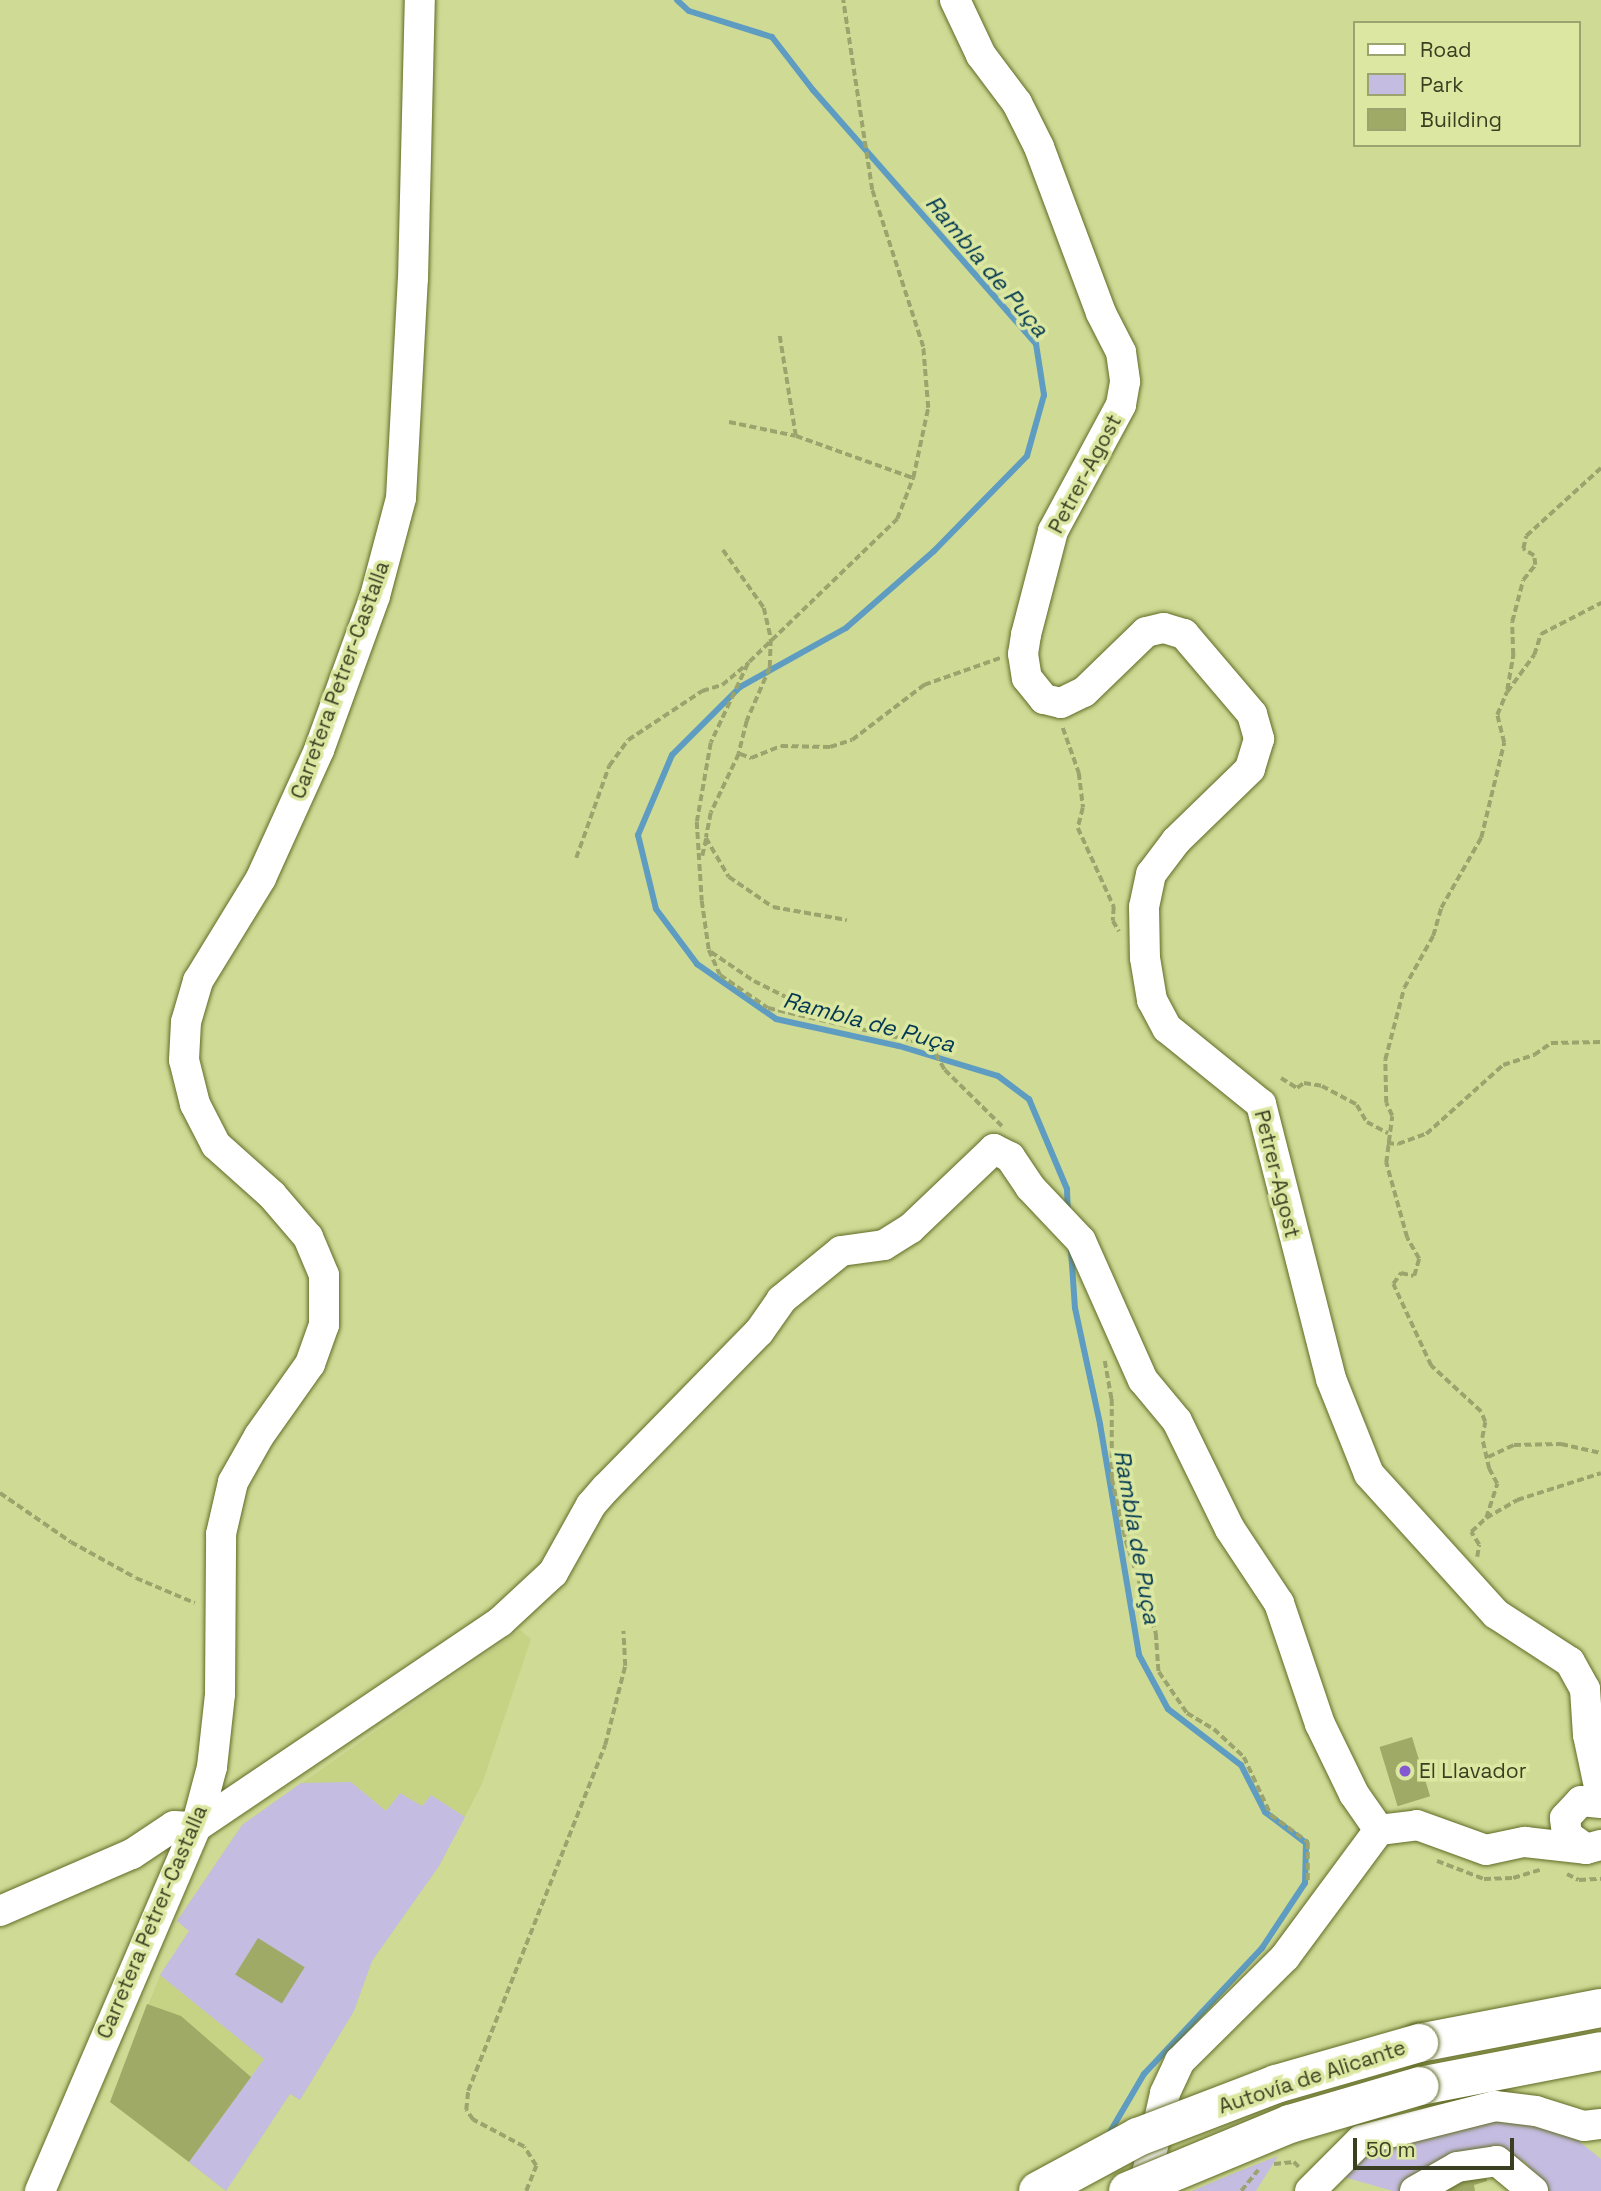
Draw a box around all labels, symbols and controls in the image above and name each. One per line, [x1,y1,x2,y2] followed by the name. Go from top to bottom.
[1352,21,1580,147] legend
[1420,36,1472,63] text: Road
[1420,71,1464,98] text: Park
[1420,106,1502,133] text: Building
[920,190,1054,342] water label: Rambla de Puça
[1043,410,1127,538] street label: Petrer-Agost
[285,558,395,802] street label: Carretera Petrer-Castalla
[780,986,958,1058] water label: Rambla de Puça
[1249,1107,1305,1241] street label: Petrer-Agost
[1108,1448,1166,1626] water label: Rambla de Puça
[1419,1758,1527,1784] place label: El Llavador
[1397,1763,1413,1779] marker: El Llavador
[91,1802,213,2042] street label: Carretera Petrer-Castalla
[1215,2035,1409,2119] street label: Autovía de Alicante
[1356,2124,1517,2168] scale bar
[1366,2136,1416,2163] text: 50 m

